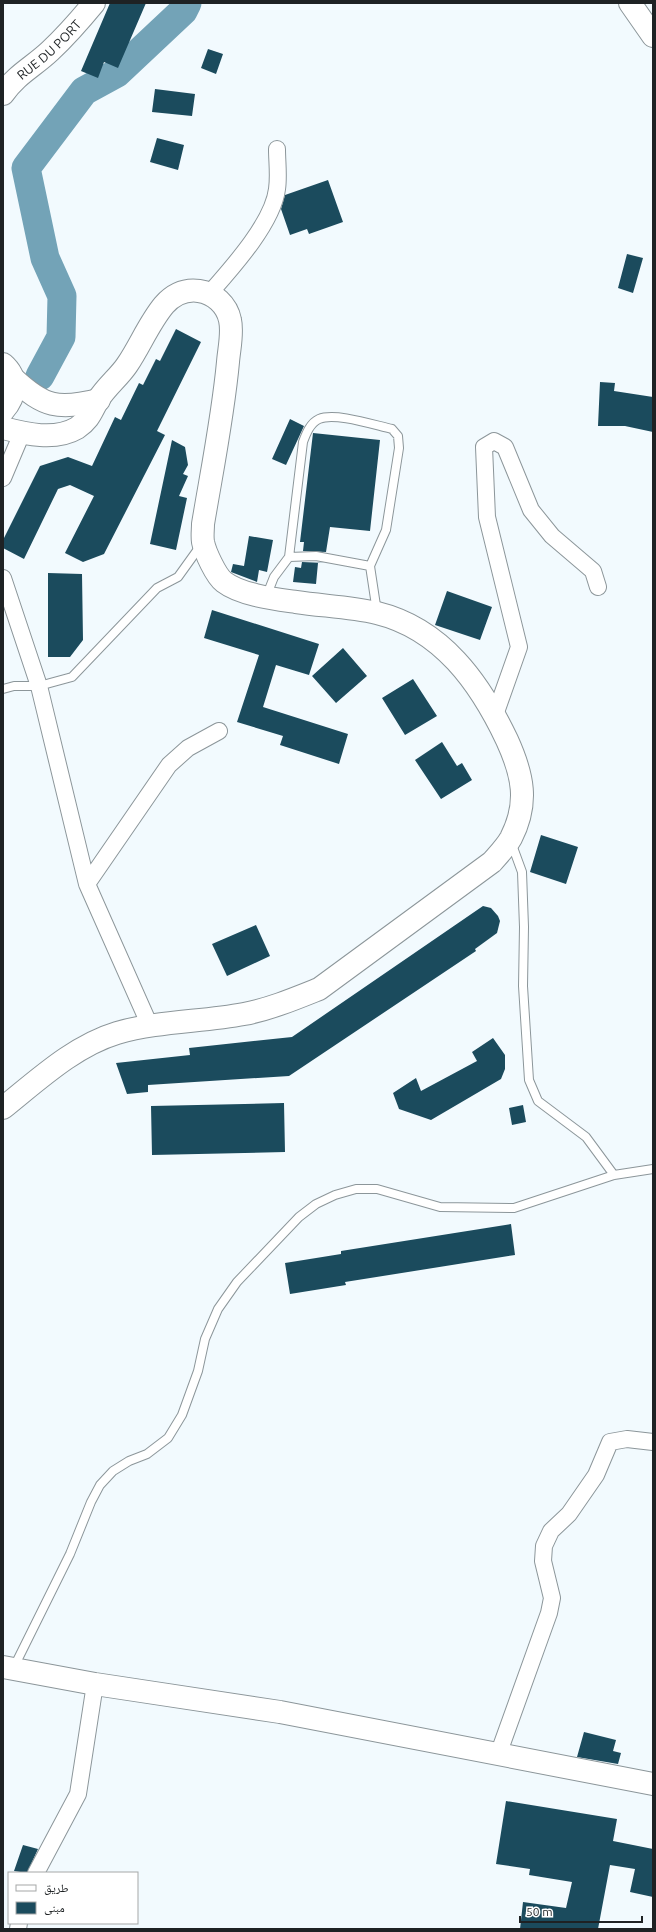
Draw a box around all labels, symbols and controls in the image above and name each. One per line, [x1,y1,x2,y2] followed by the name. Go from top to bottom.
[14,17,84,82] street label: RUE DU PORT
[8,1872,138,1924] legend
[44,1881,69,1895] text: طريق
[520,1898,642,1924] scale bar
[44,1901,65,1915] text: مبنى
[526,1905,553,1918] text: 50 m

